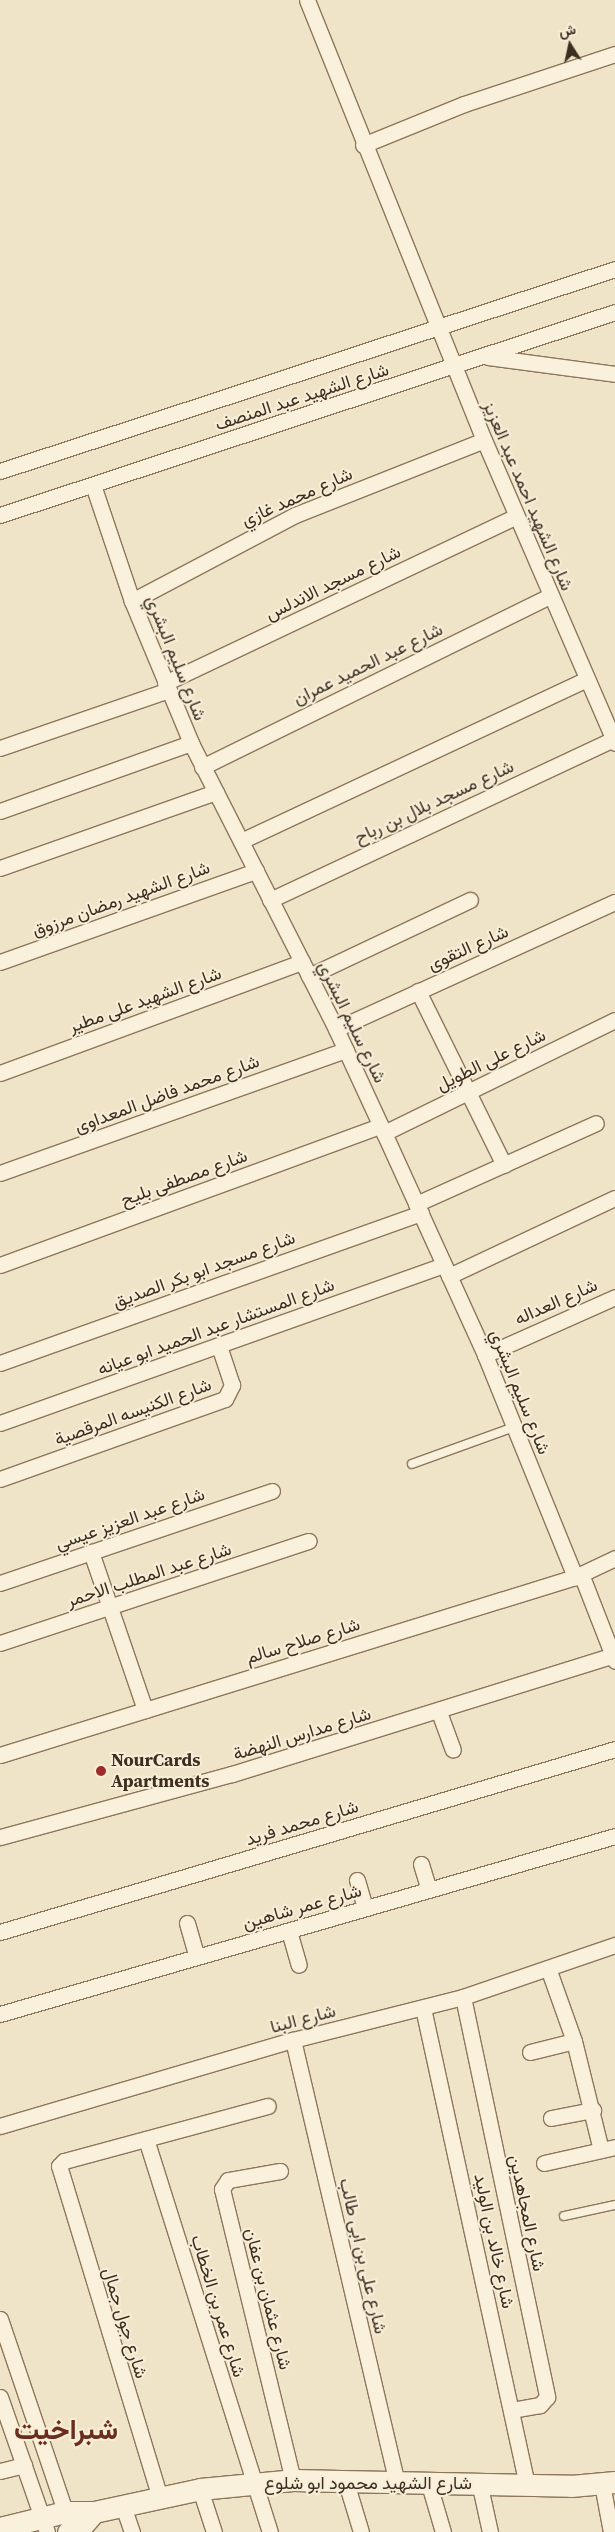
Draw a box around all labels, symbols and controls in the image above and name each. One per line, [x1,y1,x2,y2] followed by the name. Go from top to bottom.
[557,19,577,42] text: ش
[545,20,595,70] north arrow
[212,359,392,435] street label: شارع الشهيد عبد المنصف
[478,398,578,594] street label: شارع الشهيد احمد عبد العزيز
[238,463,356,531] street label: شارع محمد غازي
[262,541,404,625] street label: شارع مسجد الاندلس
[141,592,211,724] street label: شارع سليم البشري
[290,618,446,710] street label: شارع عبد الحميد عمران
[351,756,517,848] street label: شارع مسجد بلال بن رباح
[29,857,213,941] street label: شارع الشهيد رمضان مرزوق
[424,921,512,975] street label: شارع التقوى
[313,958,391,1086] street label: شارع سليم البشري
[66,962,224,1038] street label: شارع الشهيد على مطير
[433,1024,549,1096] street label: شارع على الطويل
[72,1051,262,1137] street label: شارع محمد فاضل المعداوى
[118,1145,250,1211] street label: شارع مصطفى بليح
[110,1227,298,1313] street label: شارع مسجد ابو بكر الصديق
[95,1274,337,1380] street label: شارع المستشار عبد الحميد ابو عيانه
[511,1274,601,1330] street label: شارع العداله
[485,1326,555,1458] street label: شارع سليم البشري
[52,1374,214,1450] street label: شارع الكنيسه المرقصية
[52,1483,208,1555] street label: شارع عبد العزيز عيسي
[64,1538,234,1612] street label: شارع عبد المطلب الاحمر
[243,1613,363,1669] street label: شارع صلاح سالم
[230,1703,374,1765] street label: شارع مدارس النهضة
[111,1750,209,1792] place label: NourCards Apartments
[95,1765,107,1777] marker: NourCards Apartments
[243,1796,361,1850] street label: شارع محمد فريد
[240,1880,364,1934] street label: شارع عمر شاهين
[268,2000,338,2038] street label: شارع البنا
[504,2153,550,2273] street label: شارع المجاهدين
[469,2172,519,2310] street label: شارع خالد بن الوليد
[335,2176,391,2336] street label: شارع على بن ابى طالب
[240,2226,296,2372] street label: شارع عثمان بن عفان
[186,2232,250,2380] street label: شارع عمر بن الخطاب
[98,2265,152,2381] street label: شارع جول جمال
[14,2412,118,2446] district label: شبراخيت
[264,2472,472,2494] street label: شارع الشهيد محمود ابو شلوع

